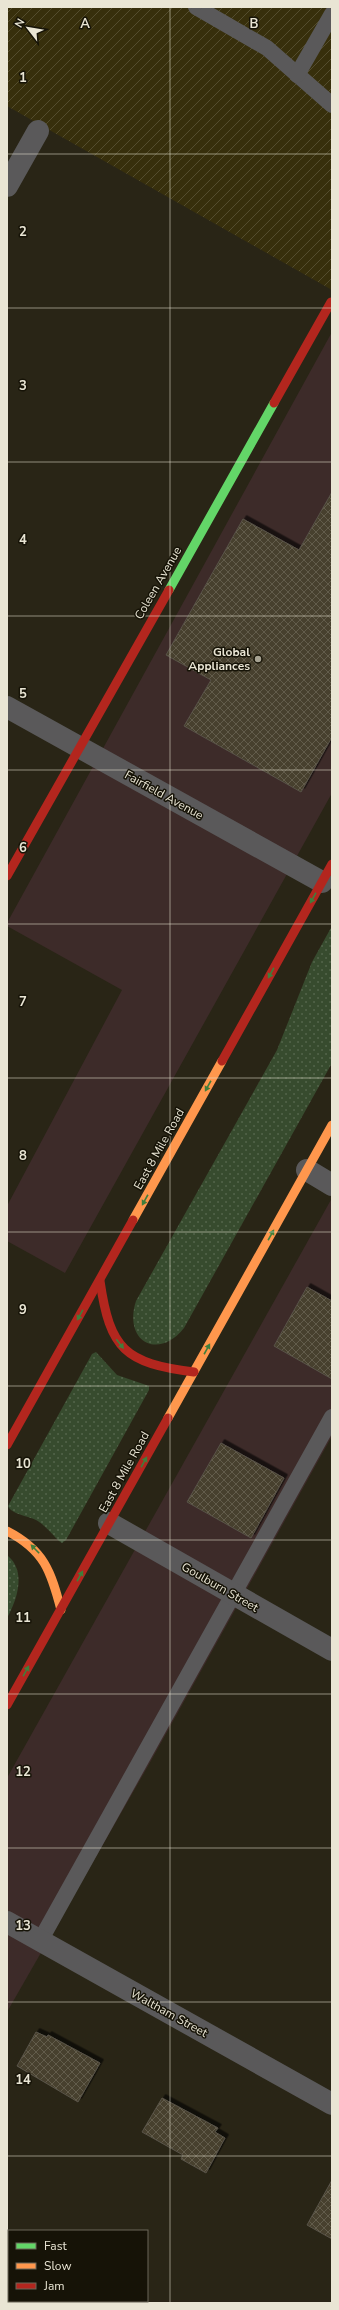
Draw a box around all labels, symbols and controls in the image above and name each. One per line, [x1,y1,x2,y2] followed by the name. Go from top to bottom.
[8,8,48,48] north arrow
[80,15,90,33] text: A
[250,15,259,33] text: B
[11,16,28,30] text: N
[19,69,27,87] text: 1
[19,223,27,241] text: 2
[19,377,27,395] text: 3
[19,531,27,549] text: 4
[131,544,185,622] street label: Coleen Avenue
[188,644,250,674] place label: Global Appliances
[253,654,263,664] marker: Global Appliances
[19,685,27,703] text: 5
[122,767,206,823] street label: Fairfield Avenue
[19,839,27,857] text: 6
[309,893,316,904] one-way arrow
[268,967,275,979] one-way arrow
[19,993,27,1011] text: 7
[205,1081,211,1092] one-way arrow
[130,1106,188,1192] street label: East 8 Mile Road
[19,1147,27,1165] text: 8
[141,1194,148,1206] one-way arrow
[267,1229,274,1241] one-way arrow
[19,1301,27,1319] text: 9
[77,1309,84,1321] one-way arrow
[116,1339,124,1350] one-way arrow
[204,1343,211,1355] one-way arrow
[95,1429,153,1515] street label: East 8 Mile Road
[15,1455,31,1473] text: 10
[140,1456,147,1468] one-way arrow
[30,1544,40,1554] one-way arrow
[179,1558,262,1616] street label: Goulburn Street
[76,1570,83,1582] one-way arrow
[15,1609,31,1627] text: 11
[23,1665,30,1677] one-way arrow
[15,1763,31,1781] text: 12
[15,1917,31,1935] text: 13
[128,1985,211,2041] street label: Waltham Street
[15,2071,31,2089] text: 14
[8,2230,148,2302] legend
[44,2238,67,2254] text: Fast
[44,2258,72,2274] text: Slow
[43,2278,65,2294] text: Jam

